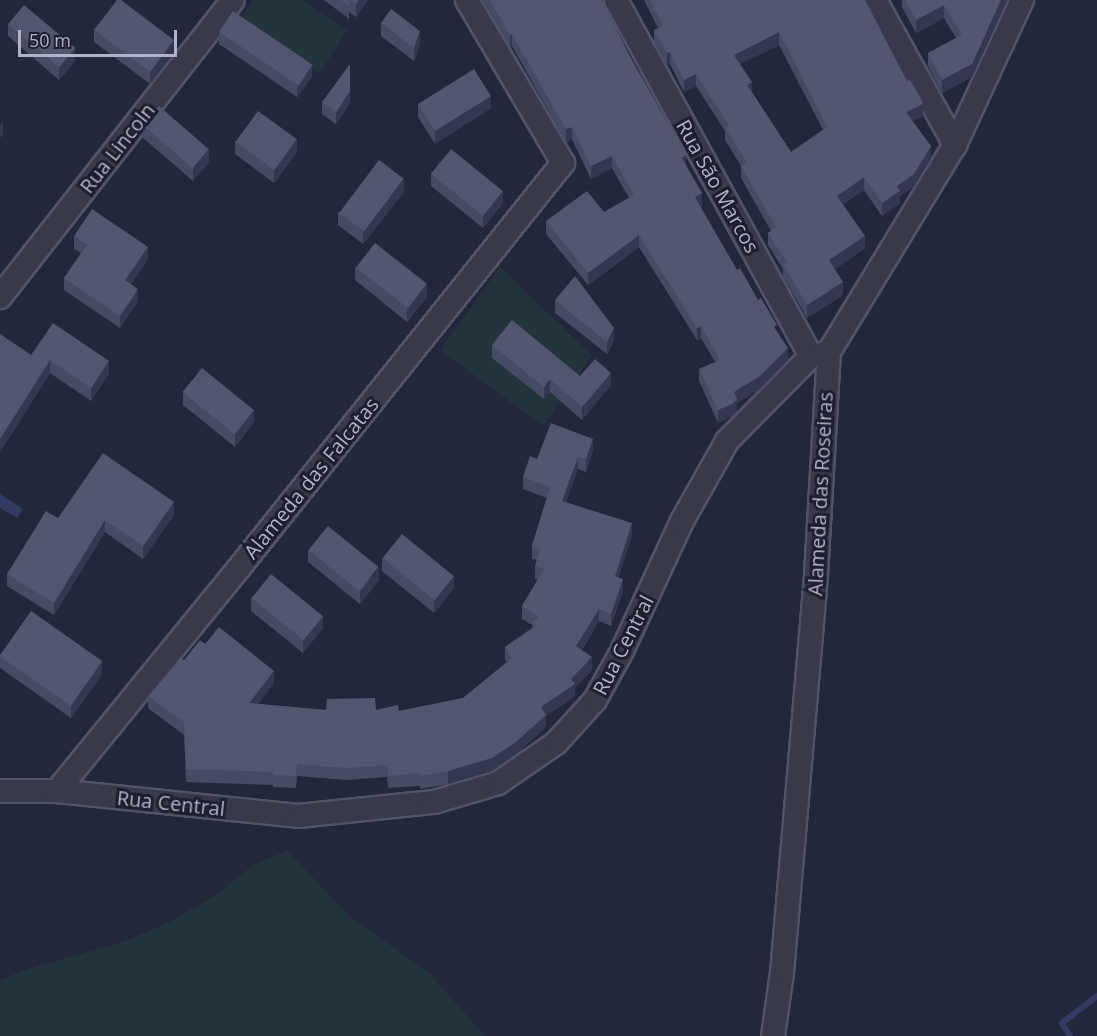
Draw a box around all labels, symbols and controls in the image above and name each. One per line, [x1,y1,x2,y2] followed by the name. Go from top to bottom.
[21,18,180,56] scale bar
[29,28,71,52] text: 50 m
[74,98,160,198] street label: Rua Lincoln
[671,115,765,257] street label: Rua São Marcos
[803,391,837,597] street label: Alameda das Roseiras
[239,393,383,563] street label: Alameda das Falcatas
[588,591,658,699] street label: Rua Central
[116,785,226,821] street label: Rua Central

